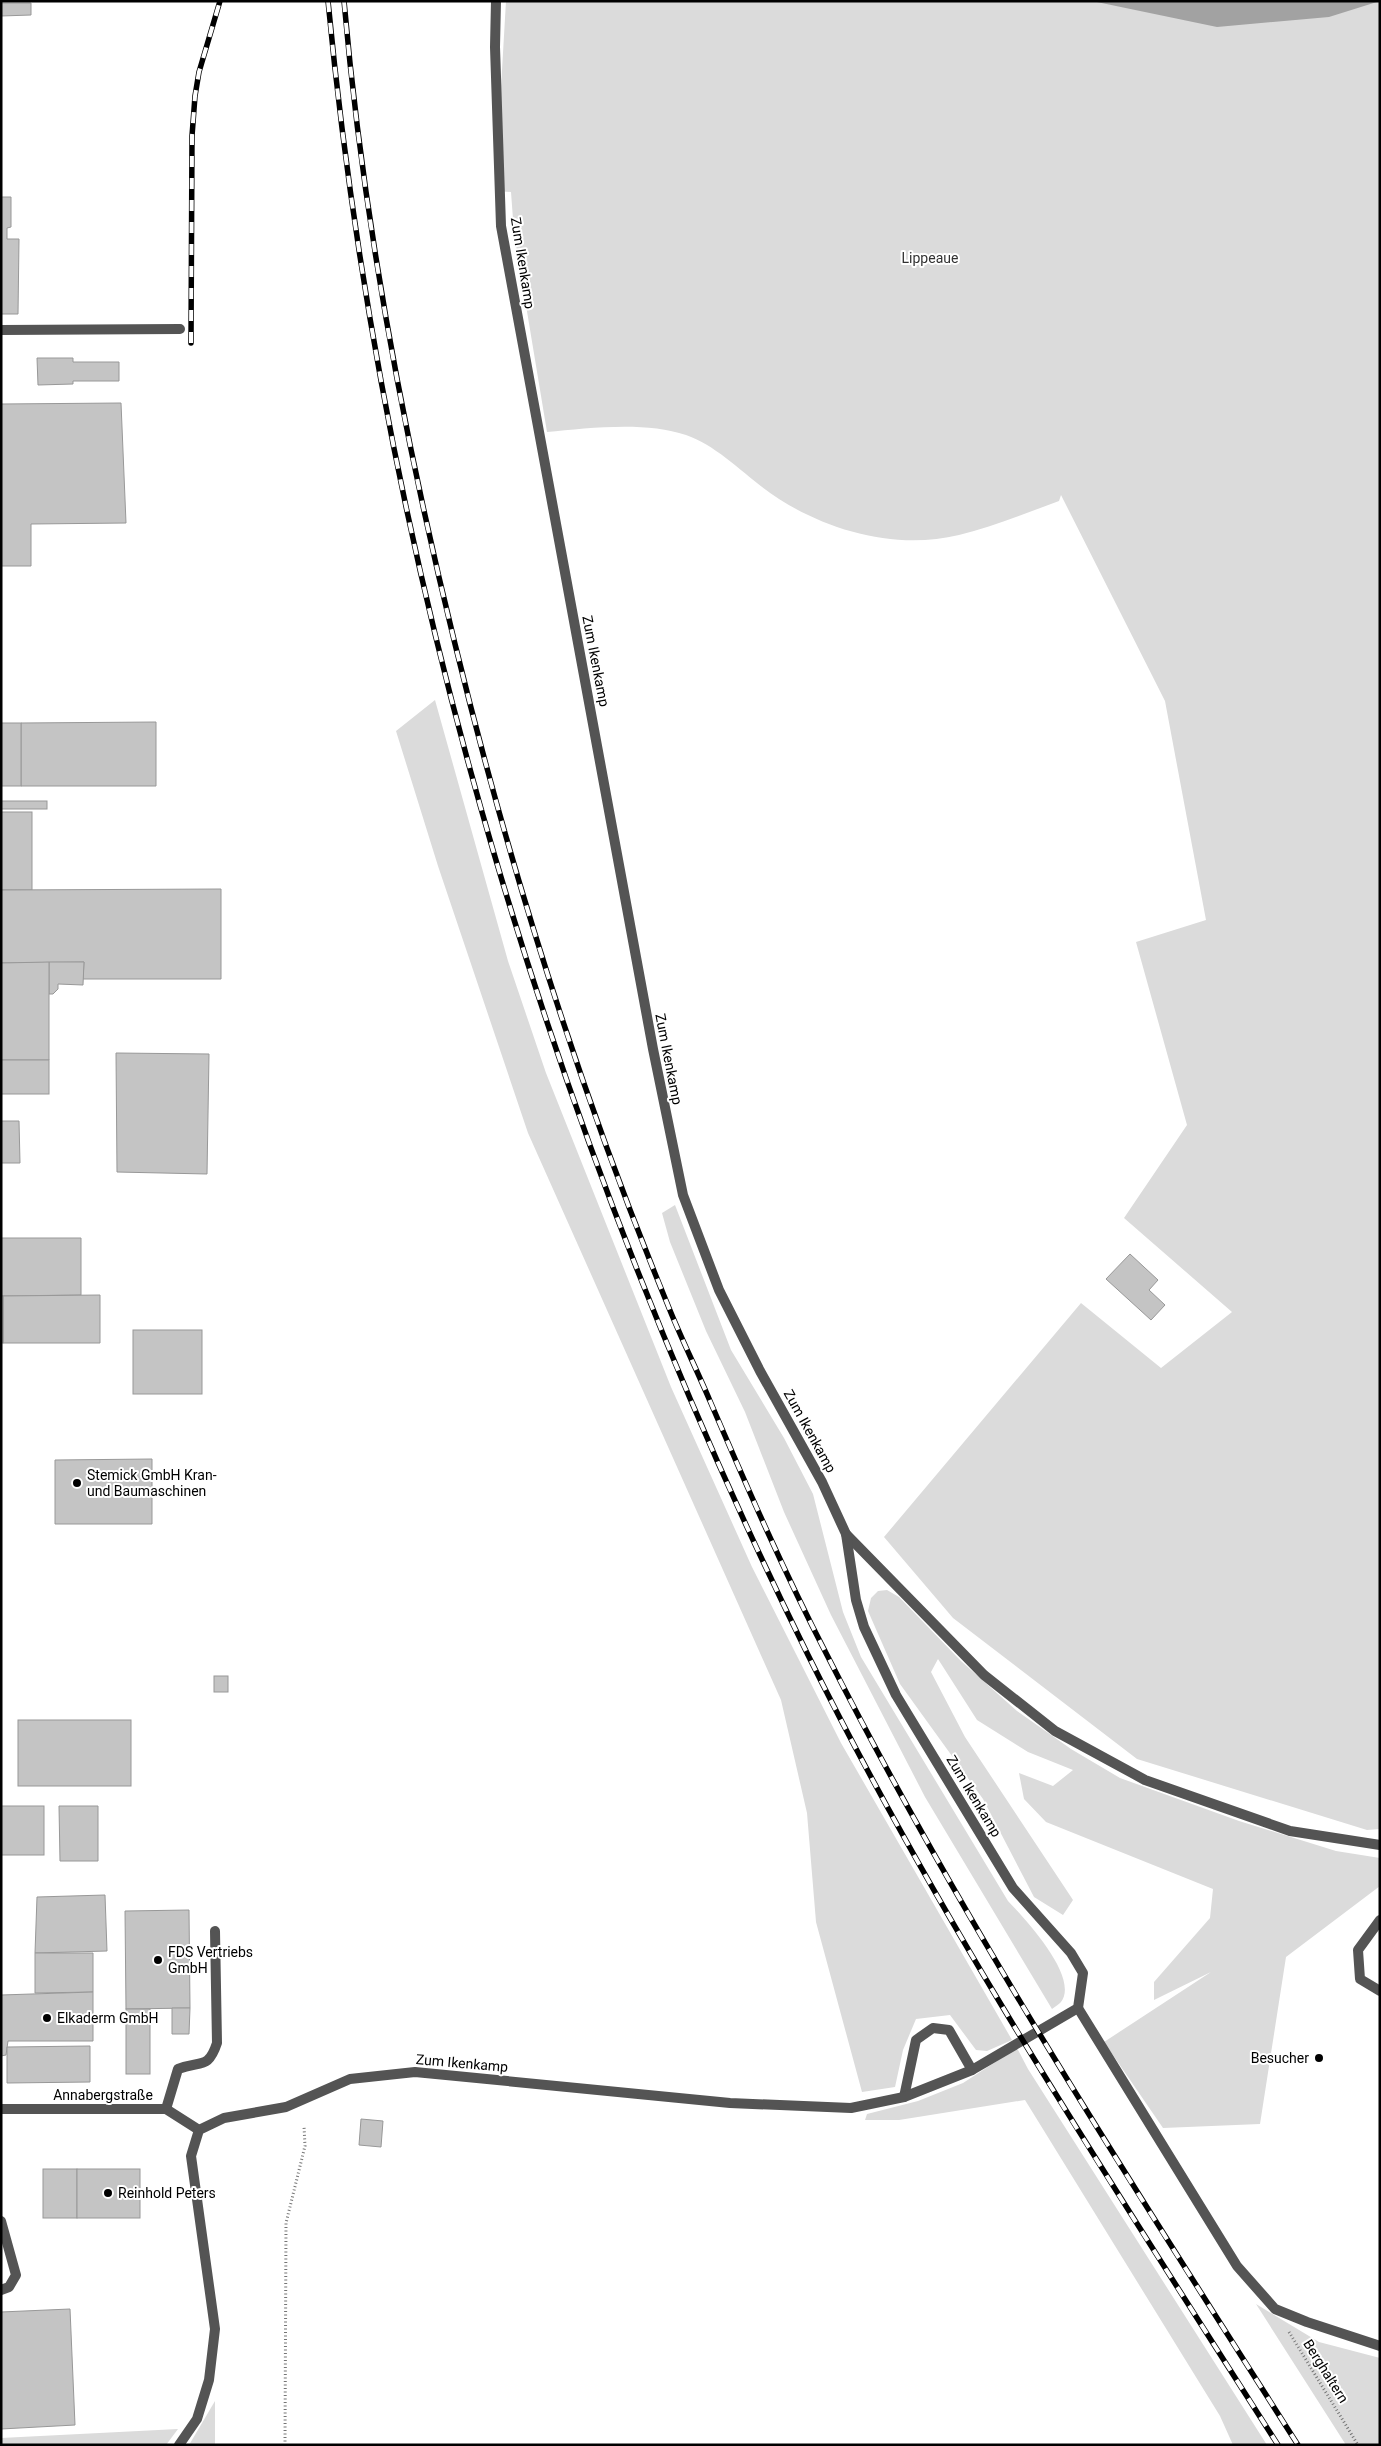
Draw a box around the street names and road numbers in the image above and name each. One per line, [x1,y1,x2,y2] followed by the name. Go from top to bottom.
[508,216,538,310] street label: Zum Ikenkamp
[579,614,613,708] street label: Zum Ikenkamp
[652,1012,686,1106] street label: Zum Ikenkamp
[781,1387,839,1475] street label: Zum Ikenkamp
[943,1752,1005,1840] street label: Zum Ikenkamp
[415,2051,509,2075] street label: Zum Ikenkamp
[53,2087,153,2103] street label: Annabergstraße
[1300,2336,1352,2406] street label: Berghaltern

